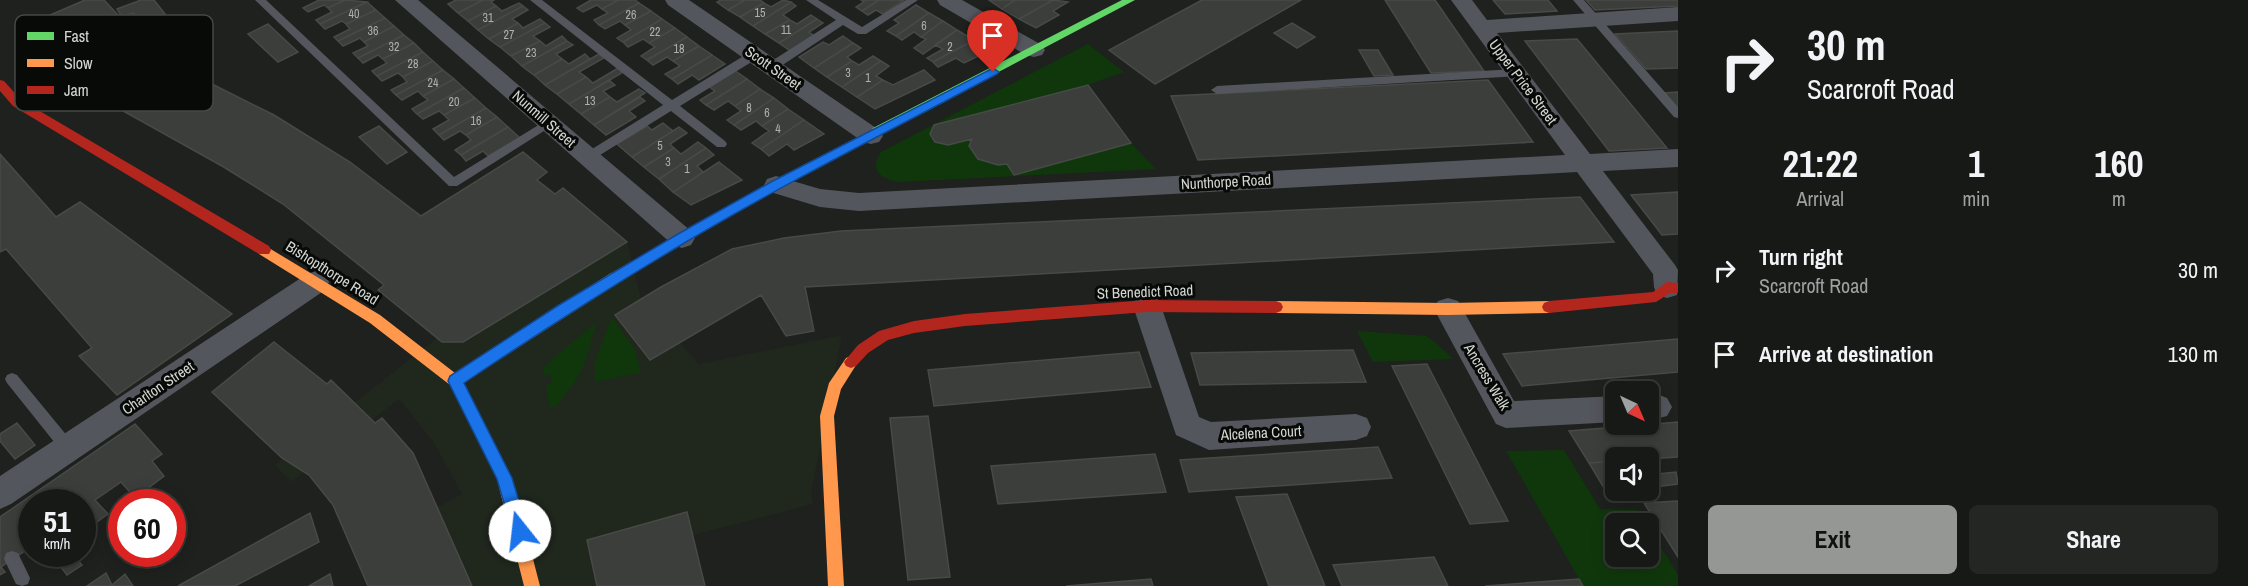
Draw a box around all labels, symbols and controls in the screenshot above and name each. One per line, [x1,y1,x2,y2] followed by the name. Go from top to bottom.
[755,5,766,21] house number: 15
[349,6,359,22] house number: 40
[626,7,636,23] house number: 26
[483,10,494,26] house number: 31
[967,10,1018,72] pin
[15,15,213,111] legend
[1807,17,1886,73] text: 30 m
[921,18,927,34] house number: 6
[976,19,1009,52] icon: arrive
[781,22,792,38] house number: 11
[368,23,378,39] house number: 36
[650,24,660,40] house number: 22
[1708,24,1786,102] icon: right
[64,25,89,47] text: Fast
[504,27,515,43] house number: 27
[1484,35,1563,129] street label: Upper Price Street
[389,39,399,55] house number: 32
[947,39,953,55] house number: 2
[674,41,684,57] house number: 18
[741,41,806,95] street label: Scott Street
[526,45,536,61] house number: 23
[64,52,93,74] text: Slow
[408,56,418,72] house number: 28
[845,65,851,81] house number: 3
[865,70,871,86] house number: 1
[1807,71,1955,107] text: Scarcroft Road
[428,75,439,91] house number: 24
[64,79,89,101] text: Jam
[508,85,581,152] street label: Nunmill Street
[585,93,595,109] house number: 13
[449,94,459,110] house number: 20
[746,100,752,116] house number: 8
[764,105,770,121] house number: 6
[471,113,481,129] house number: 16
[775,121,781,137] house number: 4
[657,138,663,154] house number: 5
[1782,140,1858,188] text: 21:22
[1968,140,1984,188] text: 1
[2094,140,2144,188] text: 160
[665,154,671,170] house number: 3
[684,161,690,177] house number: 1
[1180,169,1272,194] street label: Nunthorpe Road
[1797,185,1844,212] text: Arrival
[1962,185,1990,212] text: min
[2112,185,2126,212] text: m
[282,236,383,310] street label: Bishopthorpe Road
[1759,242,1843,272] text: Turn right
[1708,254,1741,287] icon: right
[2178,255,2218,285] text: 30 m
[1759,272,1868,299] text: Scarcroft Road
[1096,279,1194,304] street label: St Benedict Road
[1459,338,1516,415] street label: Ancress Walk
[1708,338,1741,371] icon: arrive
[1759,339,1933,369] text: Arrive at destination
[2168,339,2218,369] text: 130 m
[118,355,198,419] street label: Charlton Street
[1605,381,1659,435] north arrow
[1605,381,1659,567] map controls
[1219,420,1302,445] street label: Alcelena Court
[1605,447,1659,501] button: sound
[108,489,186,567] speed limit sign: 60
[488,499,552,563] position arrow
[43,501,71,541] text: 51
[1708,505,1957,574] button: Exit
[1969,505,2218,574] button: Share
[1605,513,1659,567] button: search
[44,533,70,554] text: km/h

